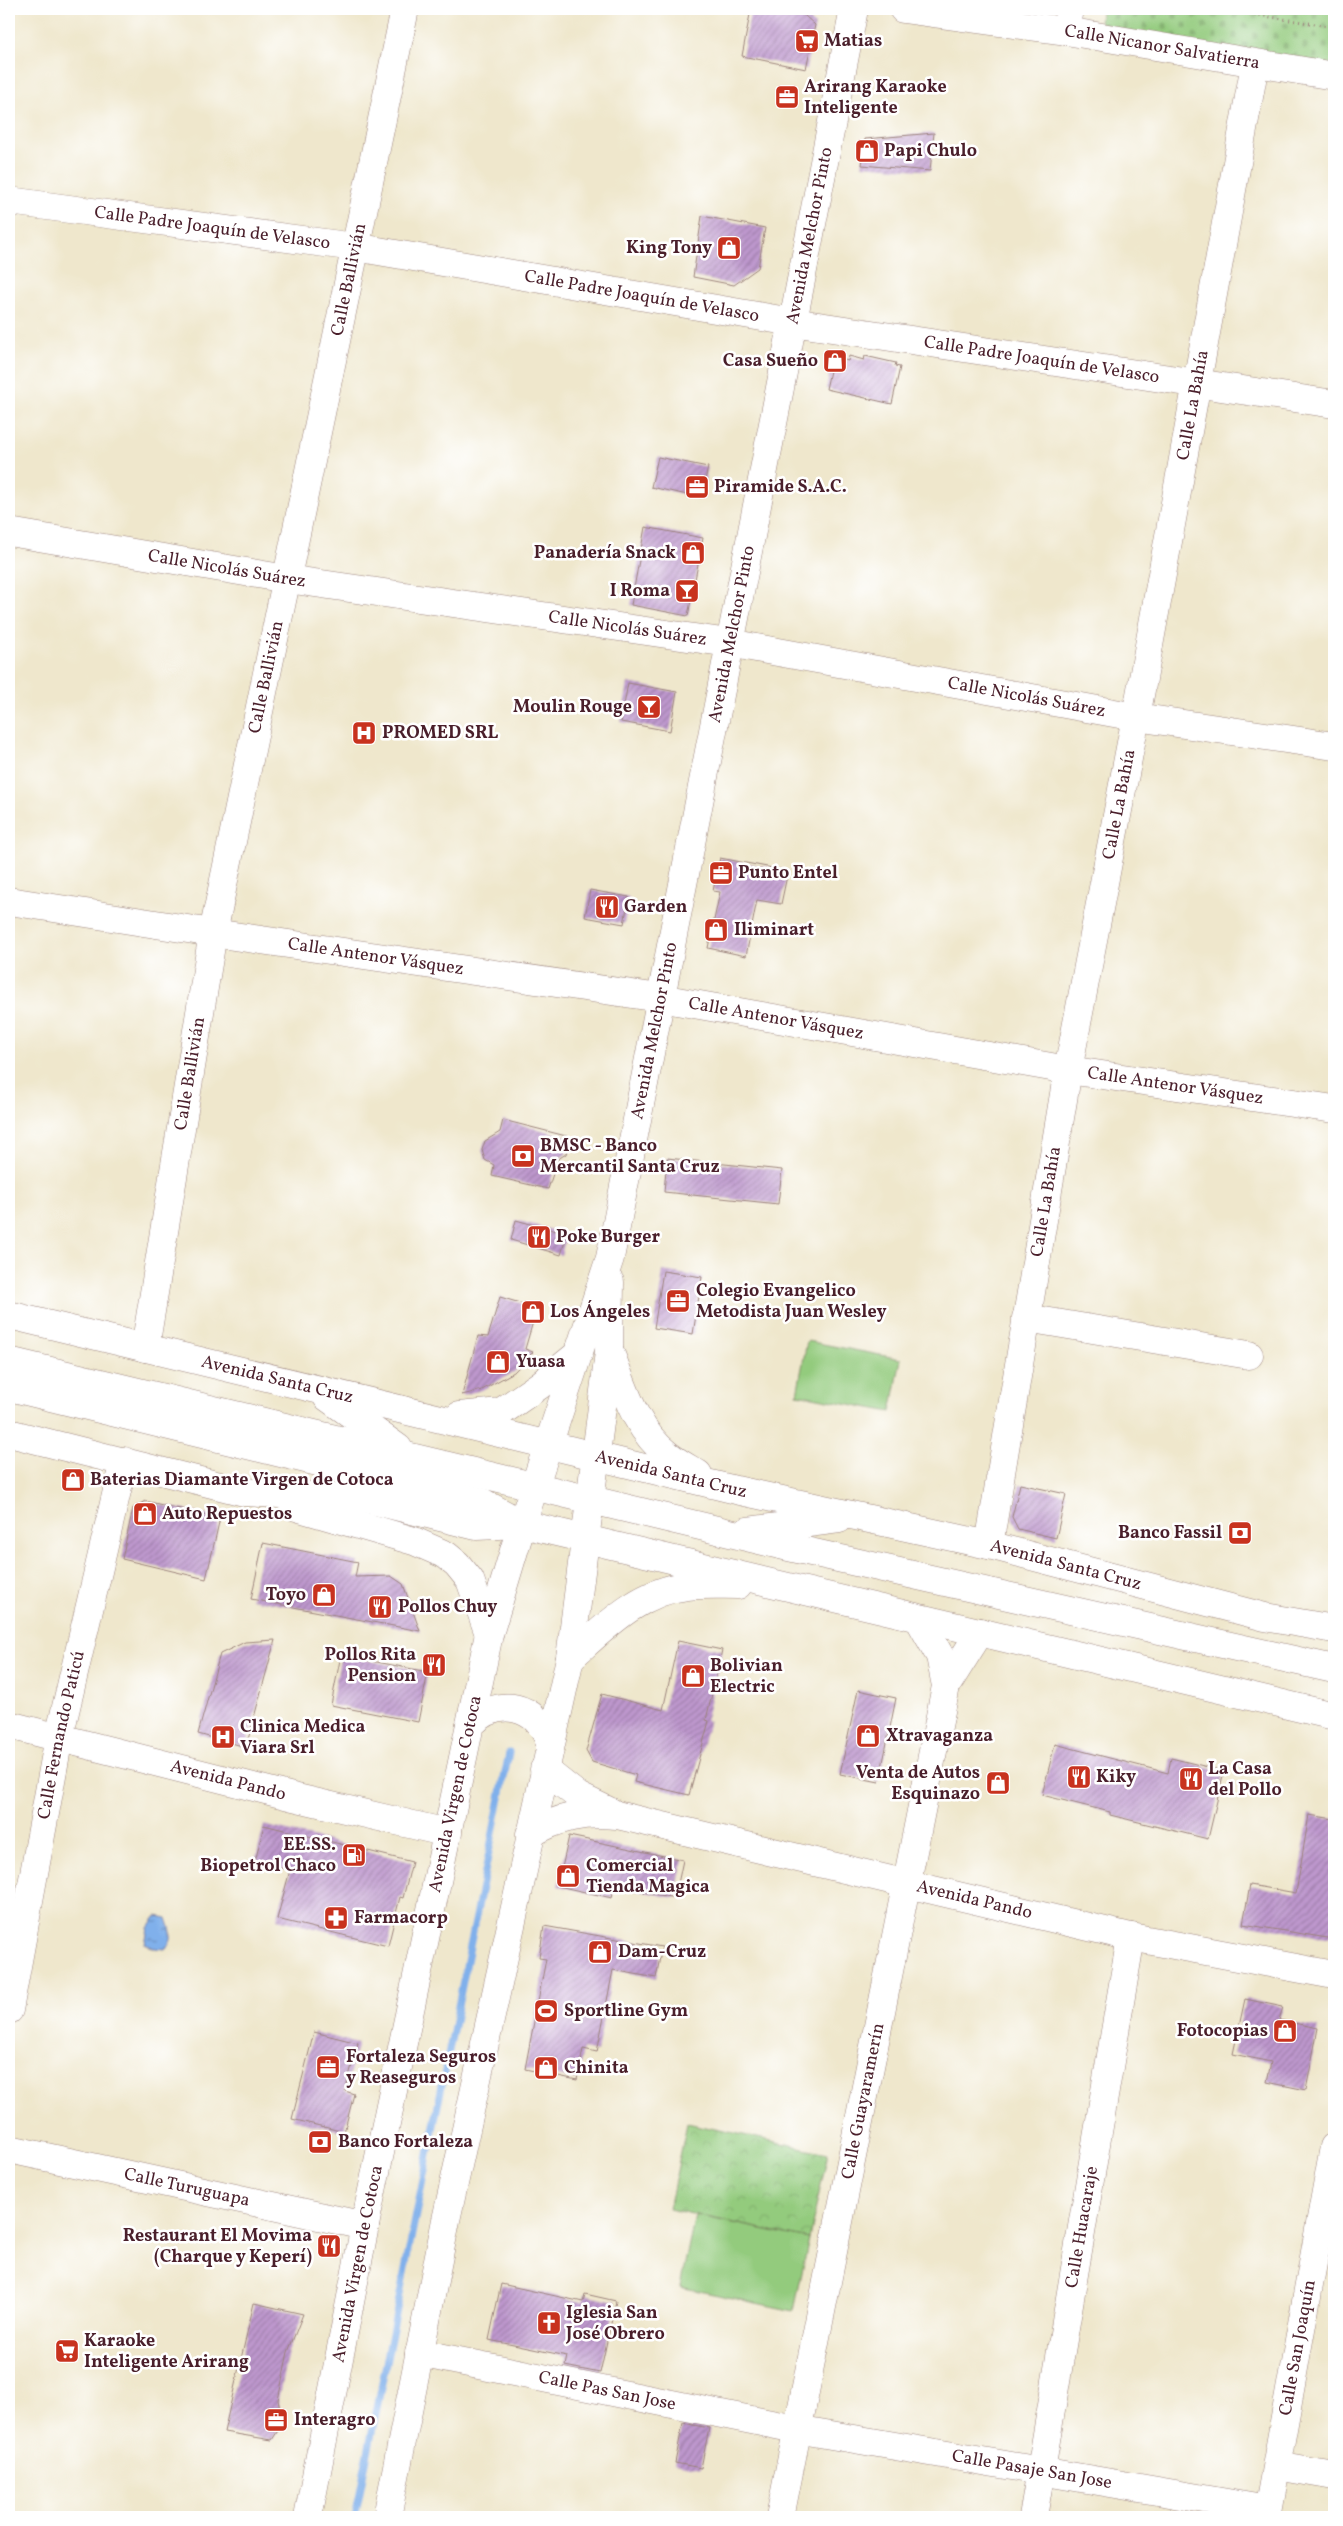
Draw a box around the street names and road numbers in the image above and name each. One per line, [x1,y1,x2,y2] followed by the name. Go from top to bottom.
[1063,18,1262,76] street label: Calle Nicanor Salvatierra
[780,145,839,327] street label: Avenida Melchor Pinto
[93,200,332,256] street label: Calle Padre Joaquín de Velasco
[325,221,373,338] street label: Calle Ballivián
[522,264,761,329] street label: Calle Padre Joaquín de Velasco
[922,330,1161,390] street label: Calle Padre Joaquín de Velasco
[1171,348,1215,462] street label: Calle La Bahía
[146,543,308,594] street label: Calle Nicolás Suárez
[702,543,761,725] street label: Avenida Melchor Pinto
[547,604,708,652] street label: Calle Nicolás Suárez
[242,618,290,736] street label: Calle Ballivián
[946,671,1107,724] street label: Calle Nicolás Suárez
[1096,747,1142,862] street label: Calle La Bahía
[286,932,466,982] street label: Calle Antenor Vásquez
[625,940,684,1122] street label: Avenida Melchor Pinto
[686,991,866,1046] street label: Calle Antenor Vásquez
[168,1015,212,1132] street label: Calle Ballivián
[1086,1060,1265,1111] street label: Calle Antenor Vásquez
[1025,1145,1068,1259] street label: Calle La Bahía
[199,1349,356,1410] street label: Avenida Santa Cruz
[593,1444,749,1505] street label: Avenida Santa Cruz
[987,1533,1144,1597] street label: Avenida Santa Cruz
[32,1648,91,1821] street label: Calle Fernando Paticú
[423,1693,488,1895] street label: Avenida Virgen de Cotoca
[168,1754,288,1807] street label: Avenida Pando
[914,1874,1035,1926] street label: Avenida Pando
[835,2021,891,2182] street label: Calle Guayaramerín
[122,2162,252,2213] street label: Calle Turuguapa
[326,2163,390,2365] street label: Avenida Virgen de Cotoca
[1059,2164,1105,2290] street label: Calle Huacaraje
[1273,2278,1322,2418] street label: Calle San Joaquín
[536,2365,678,2417] street label: Calle Pas San Jose
[950,2443,1114,2496] street label: Calle Pasaje San Jose

